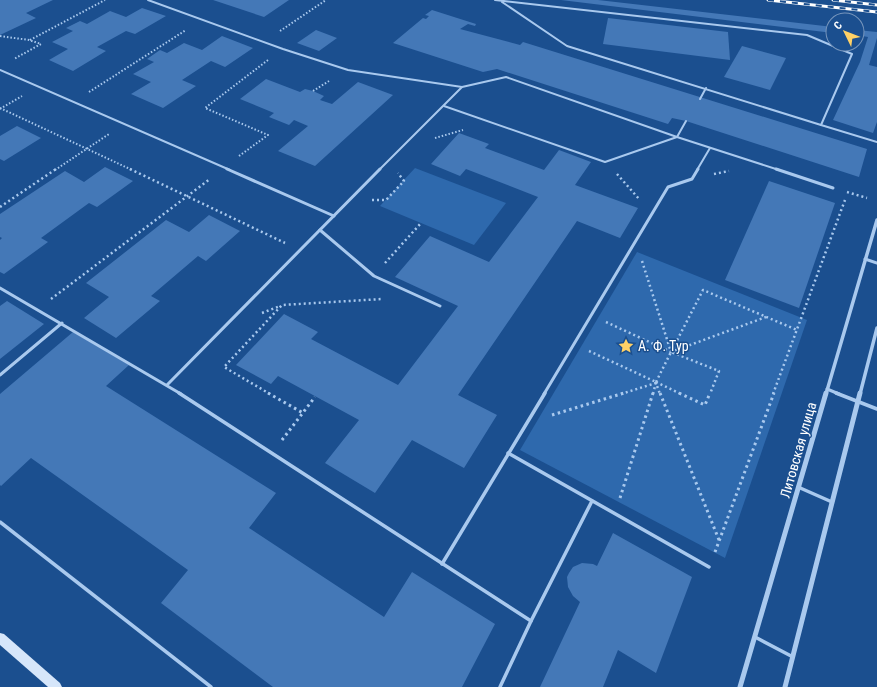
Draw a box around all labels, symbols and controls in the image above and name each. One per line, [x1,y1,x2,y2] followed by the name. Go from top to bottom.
[825,12,865,52] north arrow
[831,19,845,32] text: С
[617,337,635,355] place icon: А. Ф. Тур
[638,338,689,354] place label: А. Ф. Тур
[777,400,819,500] street label: Литовская улица

